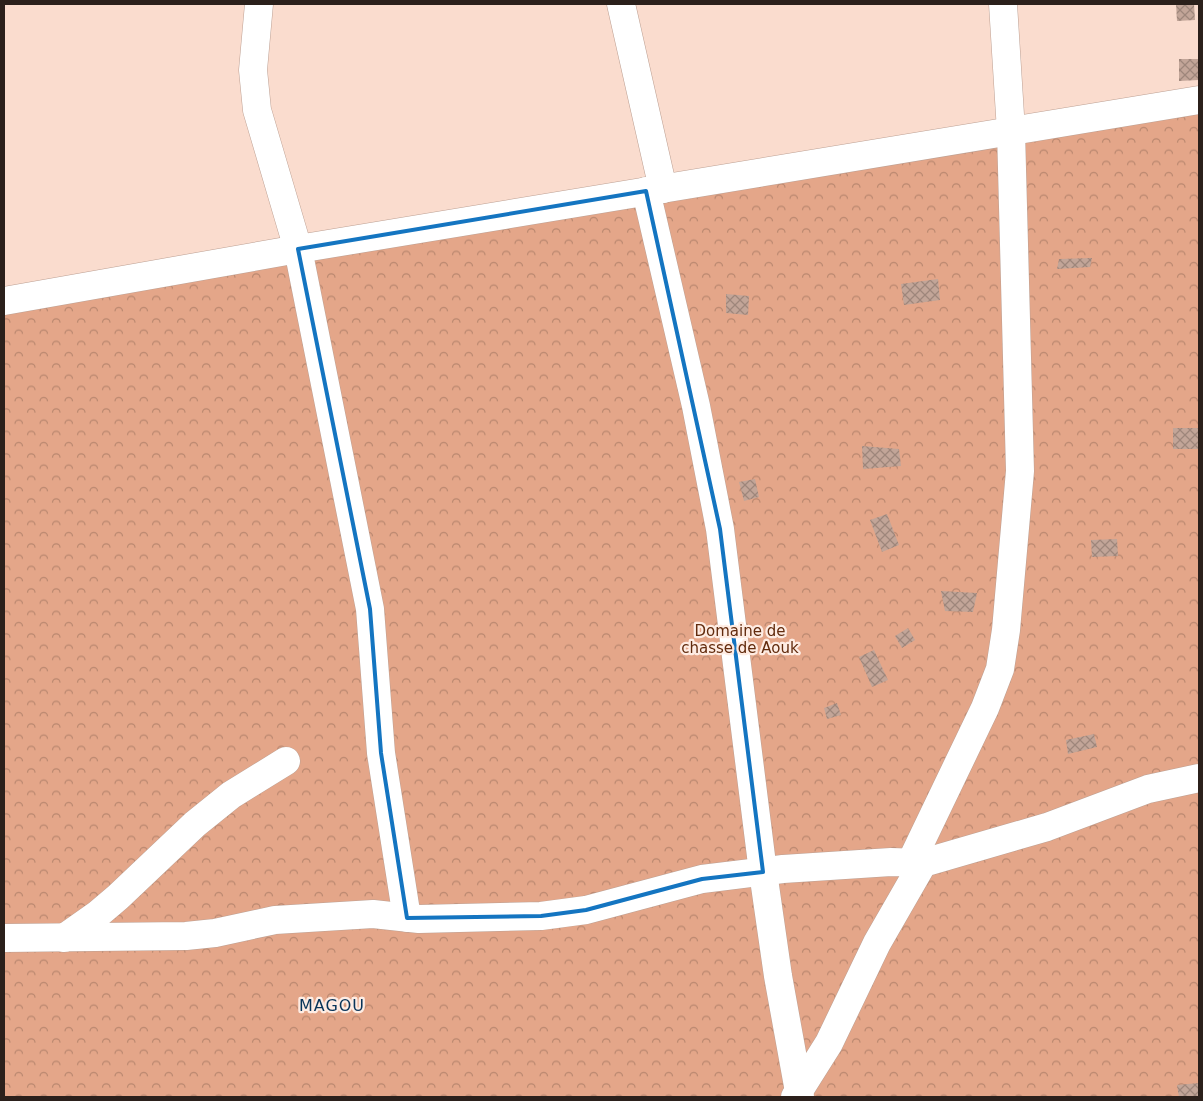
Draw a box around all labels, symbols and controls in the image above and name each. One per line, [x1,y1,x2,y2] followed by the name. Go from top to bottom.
[681,622,799,657] park label: Domaine de chasse de Aouk
[299,996,365,1015] district label: MAGOU

